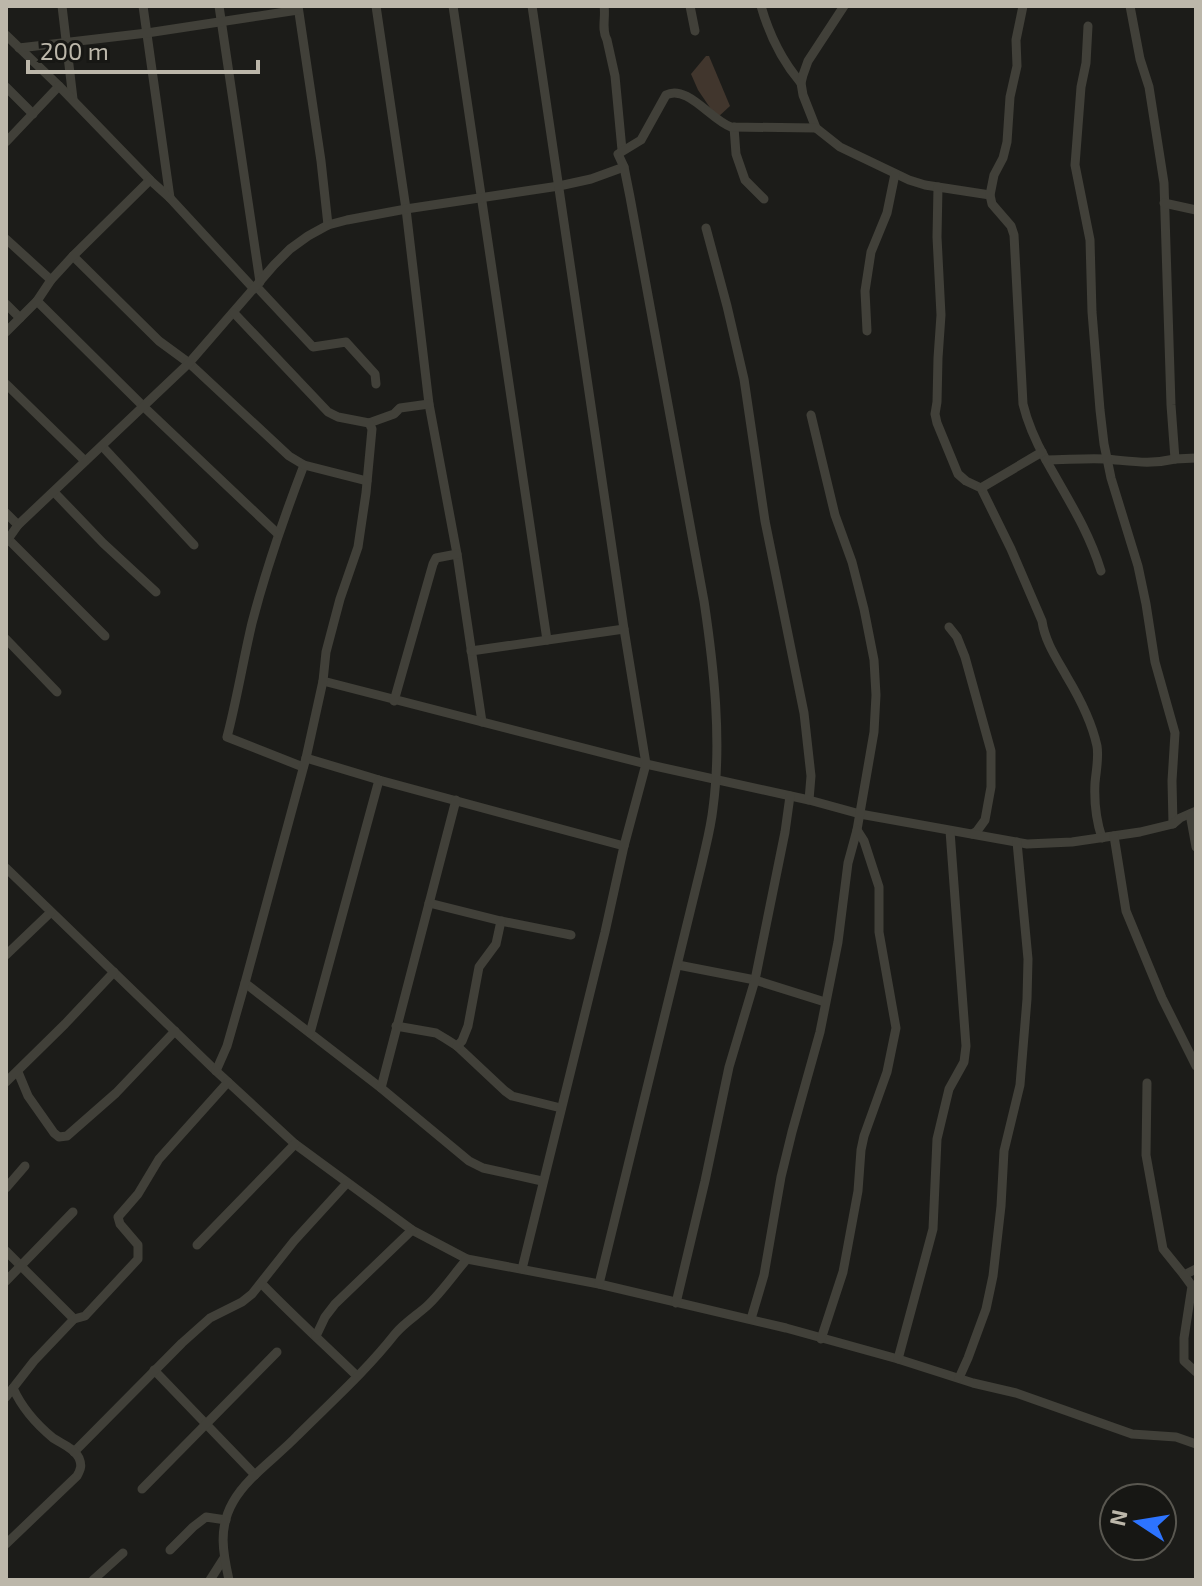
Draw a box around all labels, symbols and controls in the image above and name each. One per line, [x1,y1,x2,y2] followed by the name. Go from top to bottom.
[28,24,258,74] scale bar
[40,36,109,65] text: 200 m
[1098,1482,1178,1562] north arrow
[1103,1507,1132,1528] text: N

